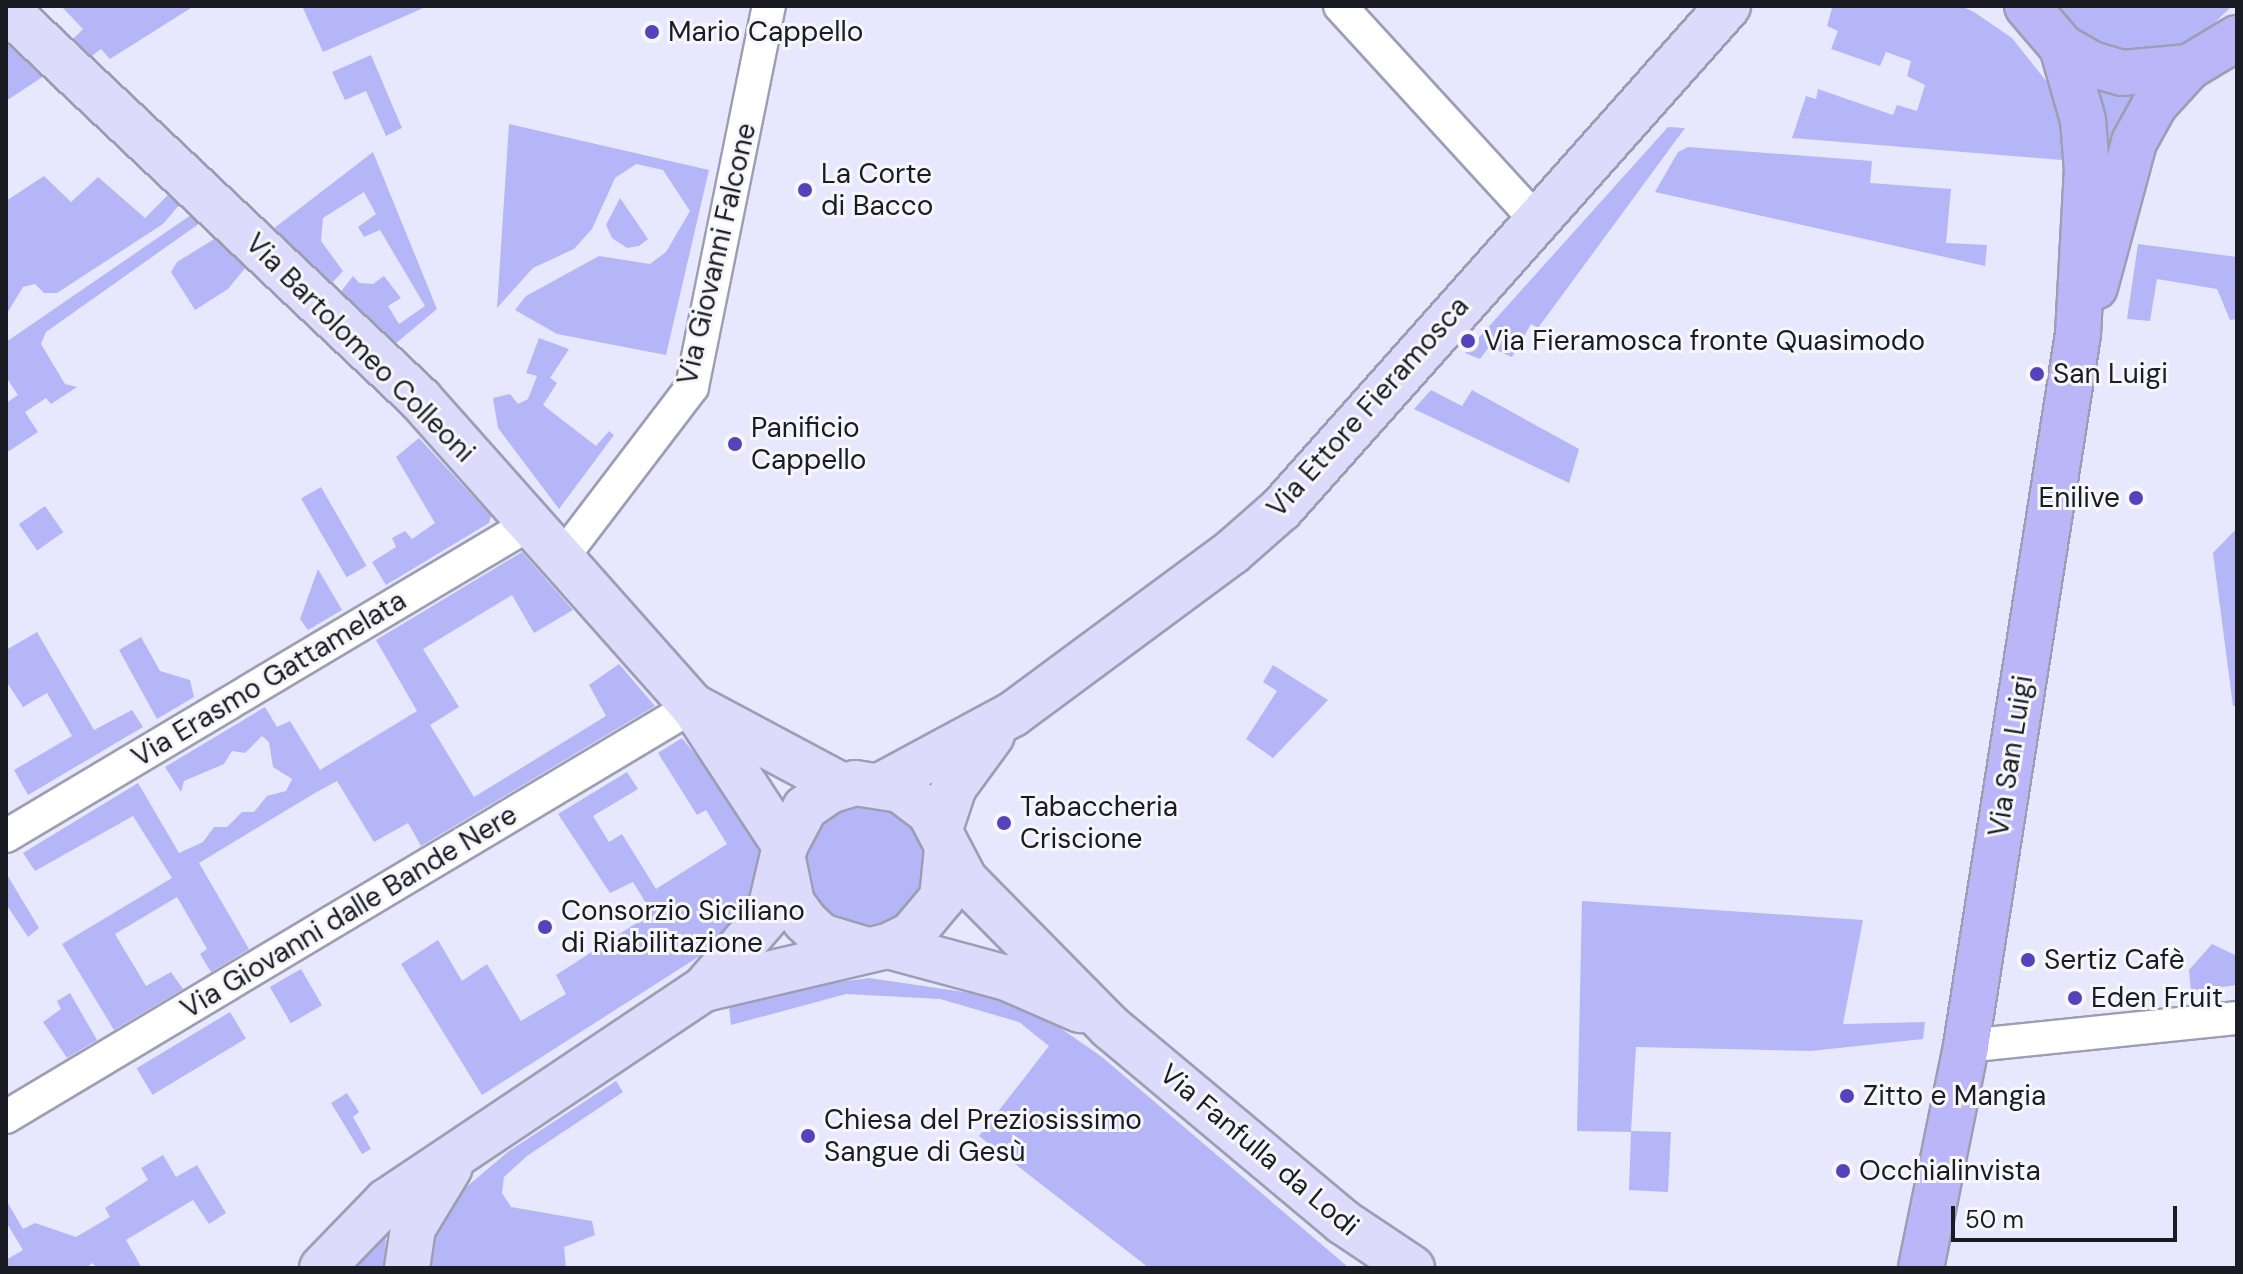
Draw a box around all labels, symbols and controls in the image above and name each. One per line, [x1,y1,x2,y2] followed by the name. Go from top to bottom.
[668,15,863,49] place label: Mario Cappello
[643,23,661,41] marker: Mario Cappello
[671,120,763,388] street label: Via Giovanni Falcone
[821,157,933,223] place label: La Corte di Bacco
[796,181,814,199] marker: La Corte di Bacco
[239,227,481,469] street label: Via Bartolomeo Colleoni
[1260,290,1476,524] street label: Via Ettore Fieramosca
[1484,324,1925,358] place label: Via Fieramosca fronte Quasimodo
[1459,332,1477,350] marker: Via Fieramosca fronte Quasimodo
[2053,357,2168,391] place label: San Luigi
[2028,365,2046,383] marker: San Luigi
[751,411,866,477] place label: Panificio Cappello
[726,435,744,453] marker: Panificio Cappello
[2038,481,2120,515] place label: Enilive
[2127,489,2145,507] marker: Enilive
[126,584,412,774] street label: Via Erasmo Gattamelata
[1982,673,2040,839] street label: Via San Luigi
[1020,790,1178,856] place label: Tabaccheria Criscione
[175,798,523,1026] street label: Via Giovanni dalle Bande Nere
[995,814,1013,832] marker: Tabaccheria Criscione
[561,894,805,960] place label: Consorzio Siciliano di Riabilitazione
[536,918,554,936] marker: Consorzio Siciliano di Riabilitazione
[2044,943,2185,977] place label: Sertiz Cafè
[2019,951,2037,969] marker: Sertiz Cafè
[2091,981,2223,1015] place label: Eden Fruit
[2066,989,2084,1007] marker: Eden Fruit
[1153,1057,1365,1243] street label: Via Fanfulla da Lodi
[1863,1079,2046,1113] place label: Zitto e Mangia
[1838,1087,1856,1105] marker: Zitto e Mangia
[824,1103,1142,1169] place label: Chiesa del Preziosissimo Sangue di Gesù
[799,1127,817,1145] marker: Chiesa del Preziosissimo Sangue di Gesù
[1859,1154,2041,1188] place label: Occhialinvista
[1834,1162,1852,1180] marker: Occhialinvista
[1955,1190,2181,1240] scale bar
[1965,1204,2024,1235] text: 50 m

